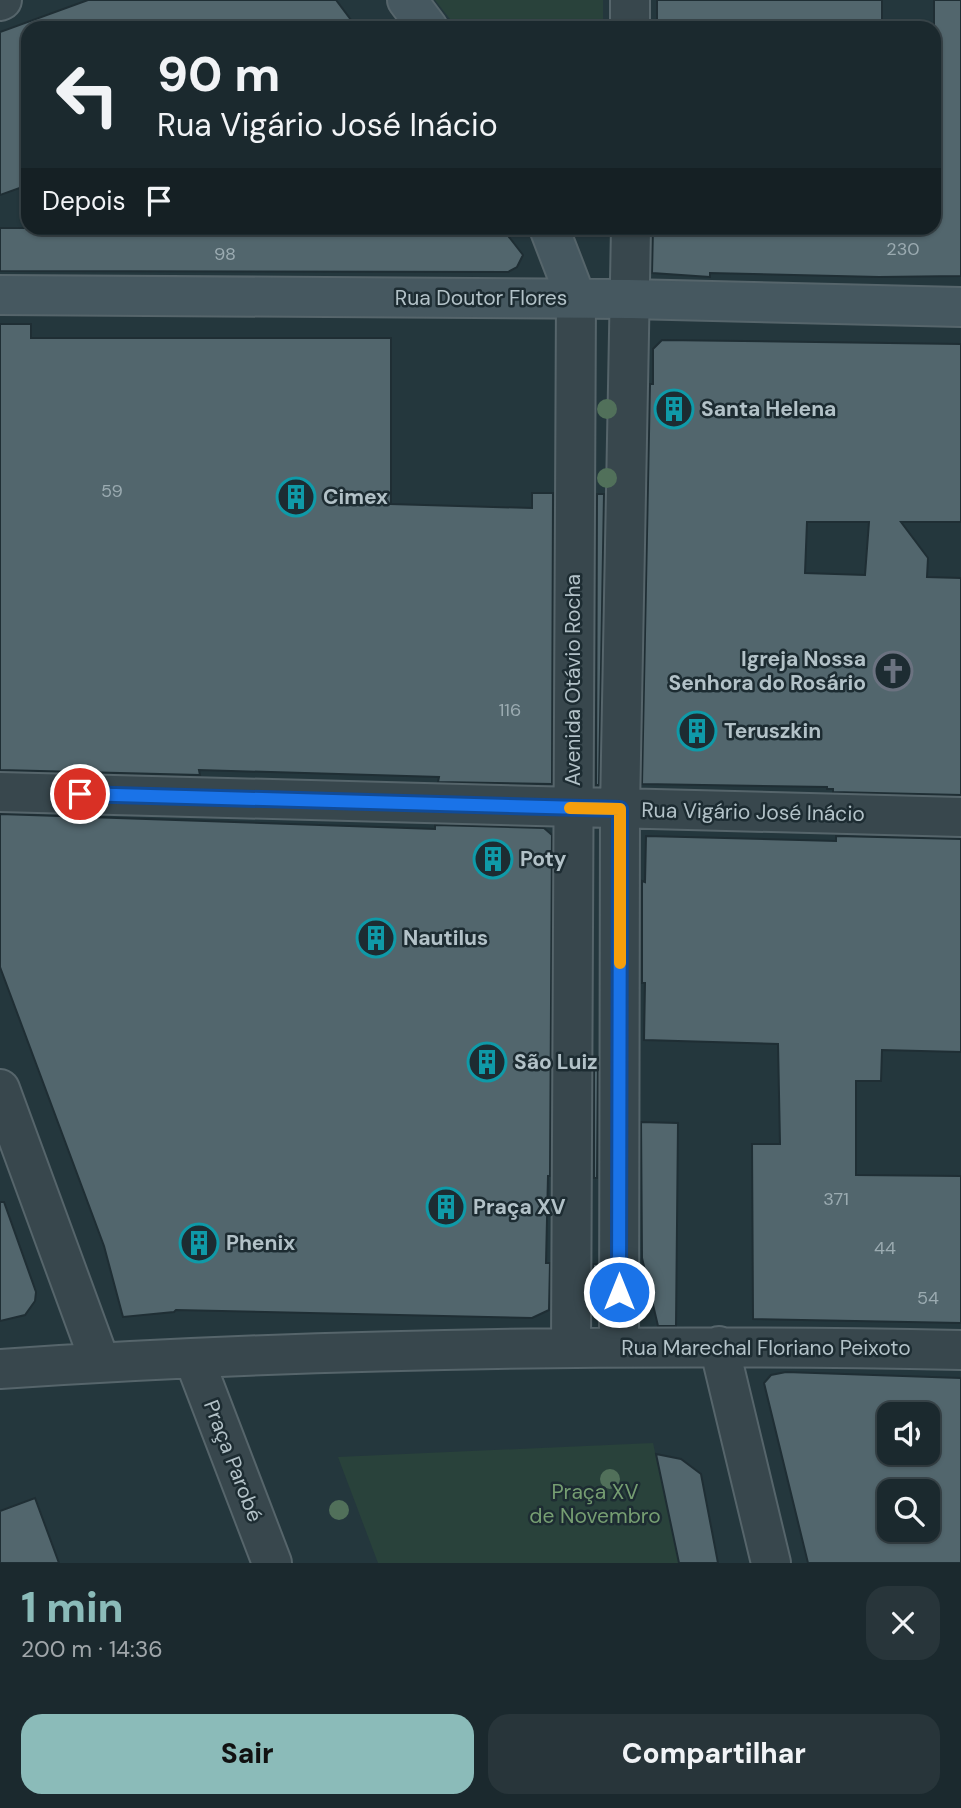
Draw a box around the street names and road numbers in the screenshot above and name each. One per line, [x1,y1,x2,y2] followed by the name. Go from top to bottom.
[395,284,567,312] street label: Rua Doutor Flores
[559,574,587,786] street label: Avenida Otávio Rocha
[641,796,865,828] street label: Rua Vigário José Inácio
[621,1334,911,1362] street label: Rua Marechal Floriano Peixoto
[197,1396,269,1526] street label: Praça Parobé

